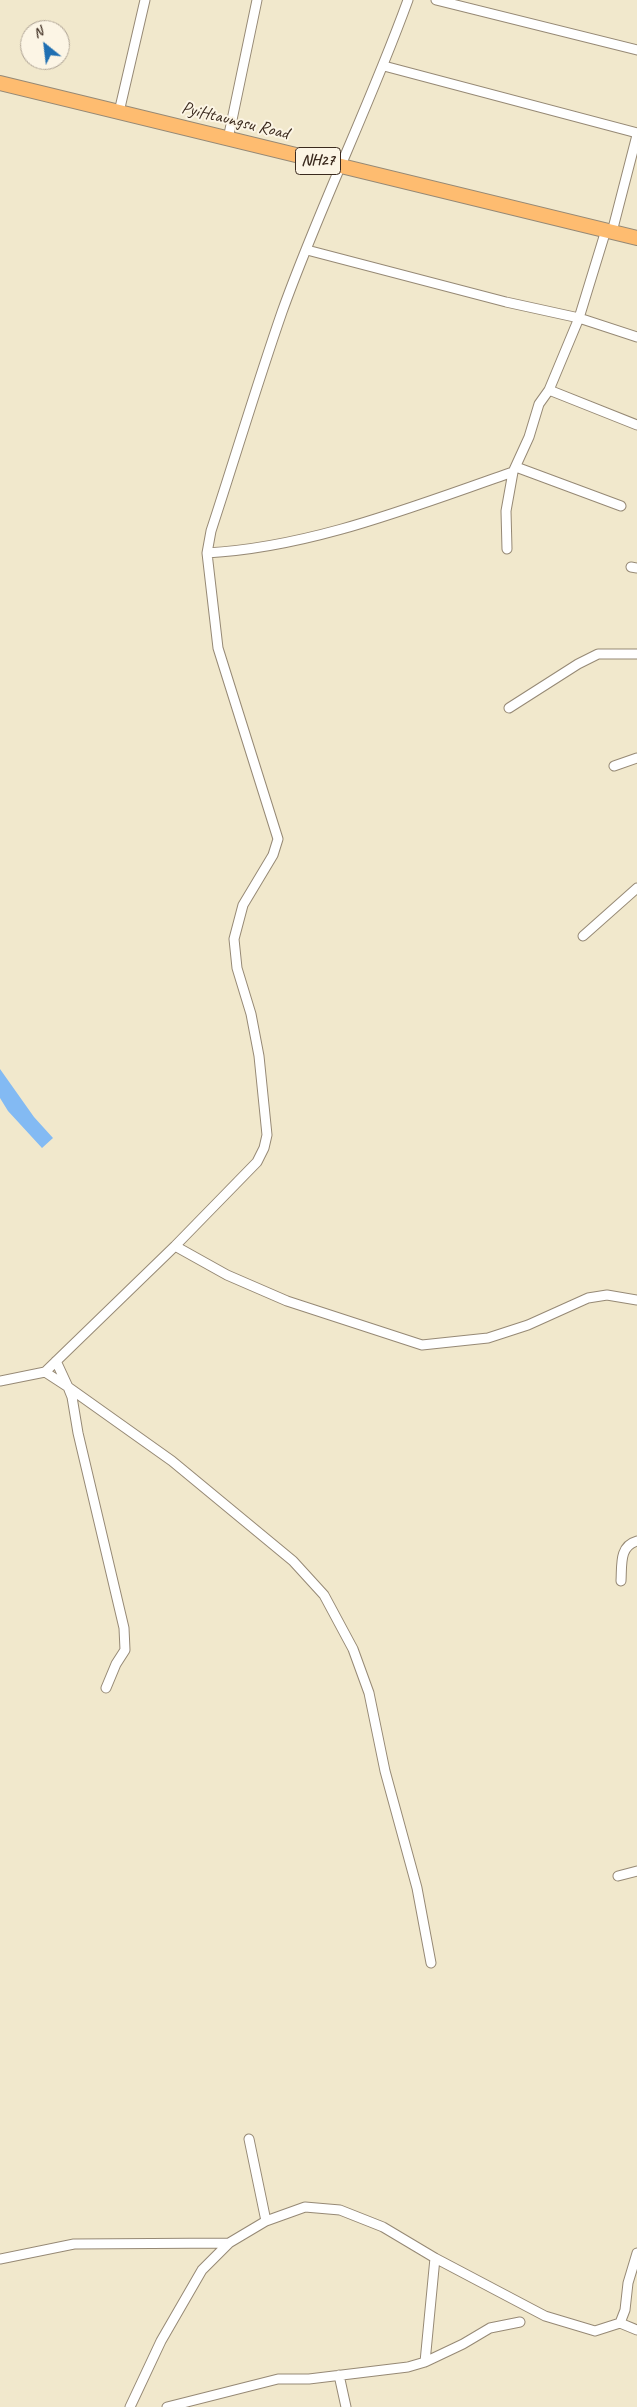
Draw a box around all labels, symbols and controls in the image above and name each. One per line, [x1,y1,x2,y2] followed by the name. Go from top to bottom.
[20,20,70,70] north arrow
[30,23,46,42] text: N
[179,97,291,145] street label: PyiHtaungsu Road
[296,148,340,175] road number: NH27

